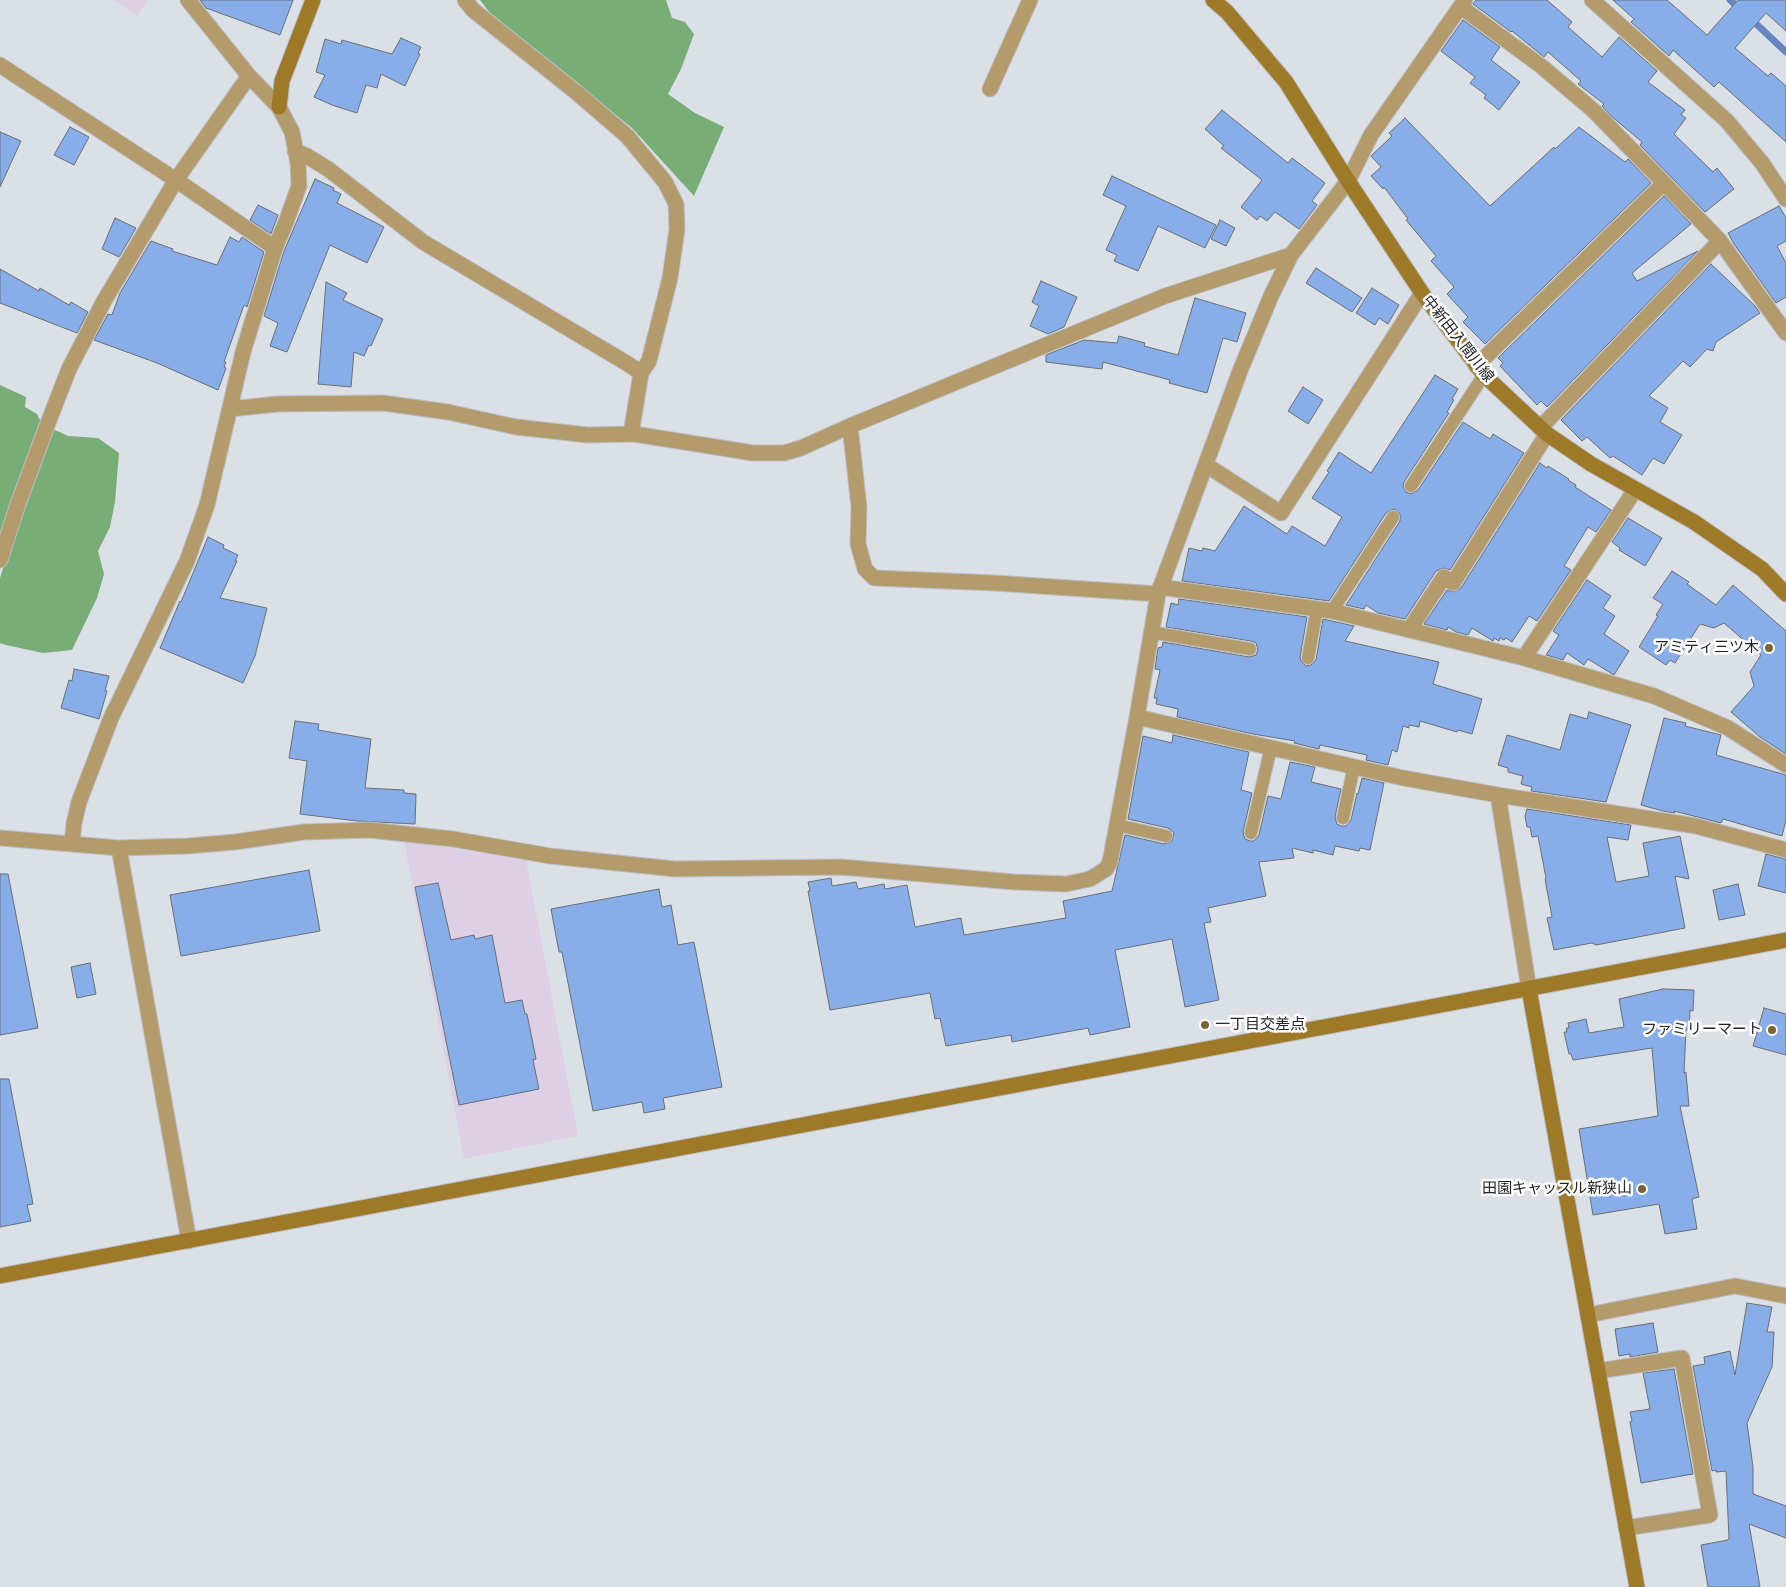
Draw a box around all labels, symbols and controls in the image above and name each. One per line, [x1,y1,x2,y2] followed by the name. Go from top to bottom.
[1419,292,1497,386] street label: 中新田入間川線
[1654,639,1759,657] place label: アミティ三ツ木
[1763,642,1775,654] marker: アミティ三ツ木
[1215,1016,1305,1034] place label: 一丁目交差点
[1199,1019,1211,1031] marker: 一丁目交差点
[1642,1021,1762,1039] place label: ファミリーマート
[1766,1024,1778,1036] marker: ファミリーマート
[1482,1180,1632,1198] place label: 田園キャッスル新狭山
[1636,1183,1648,1195] marker: 田園キャッスル新狭山

